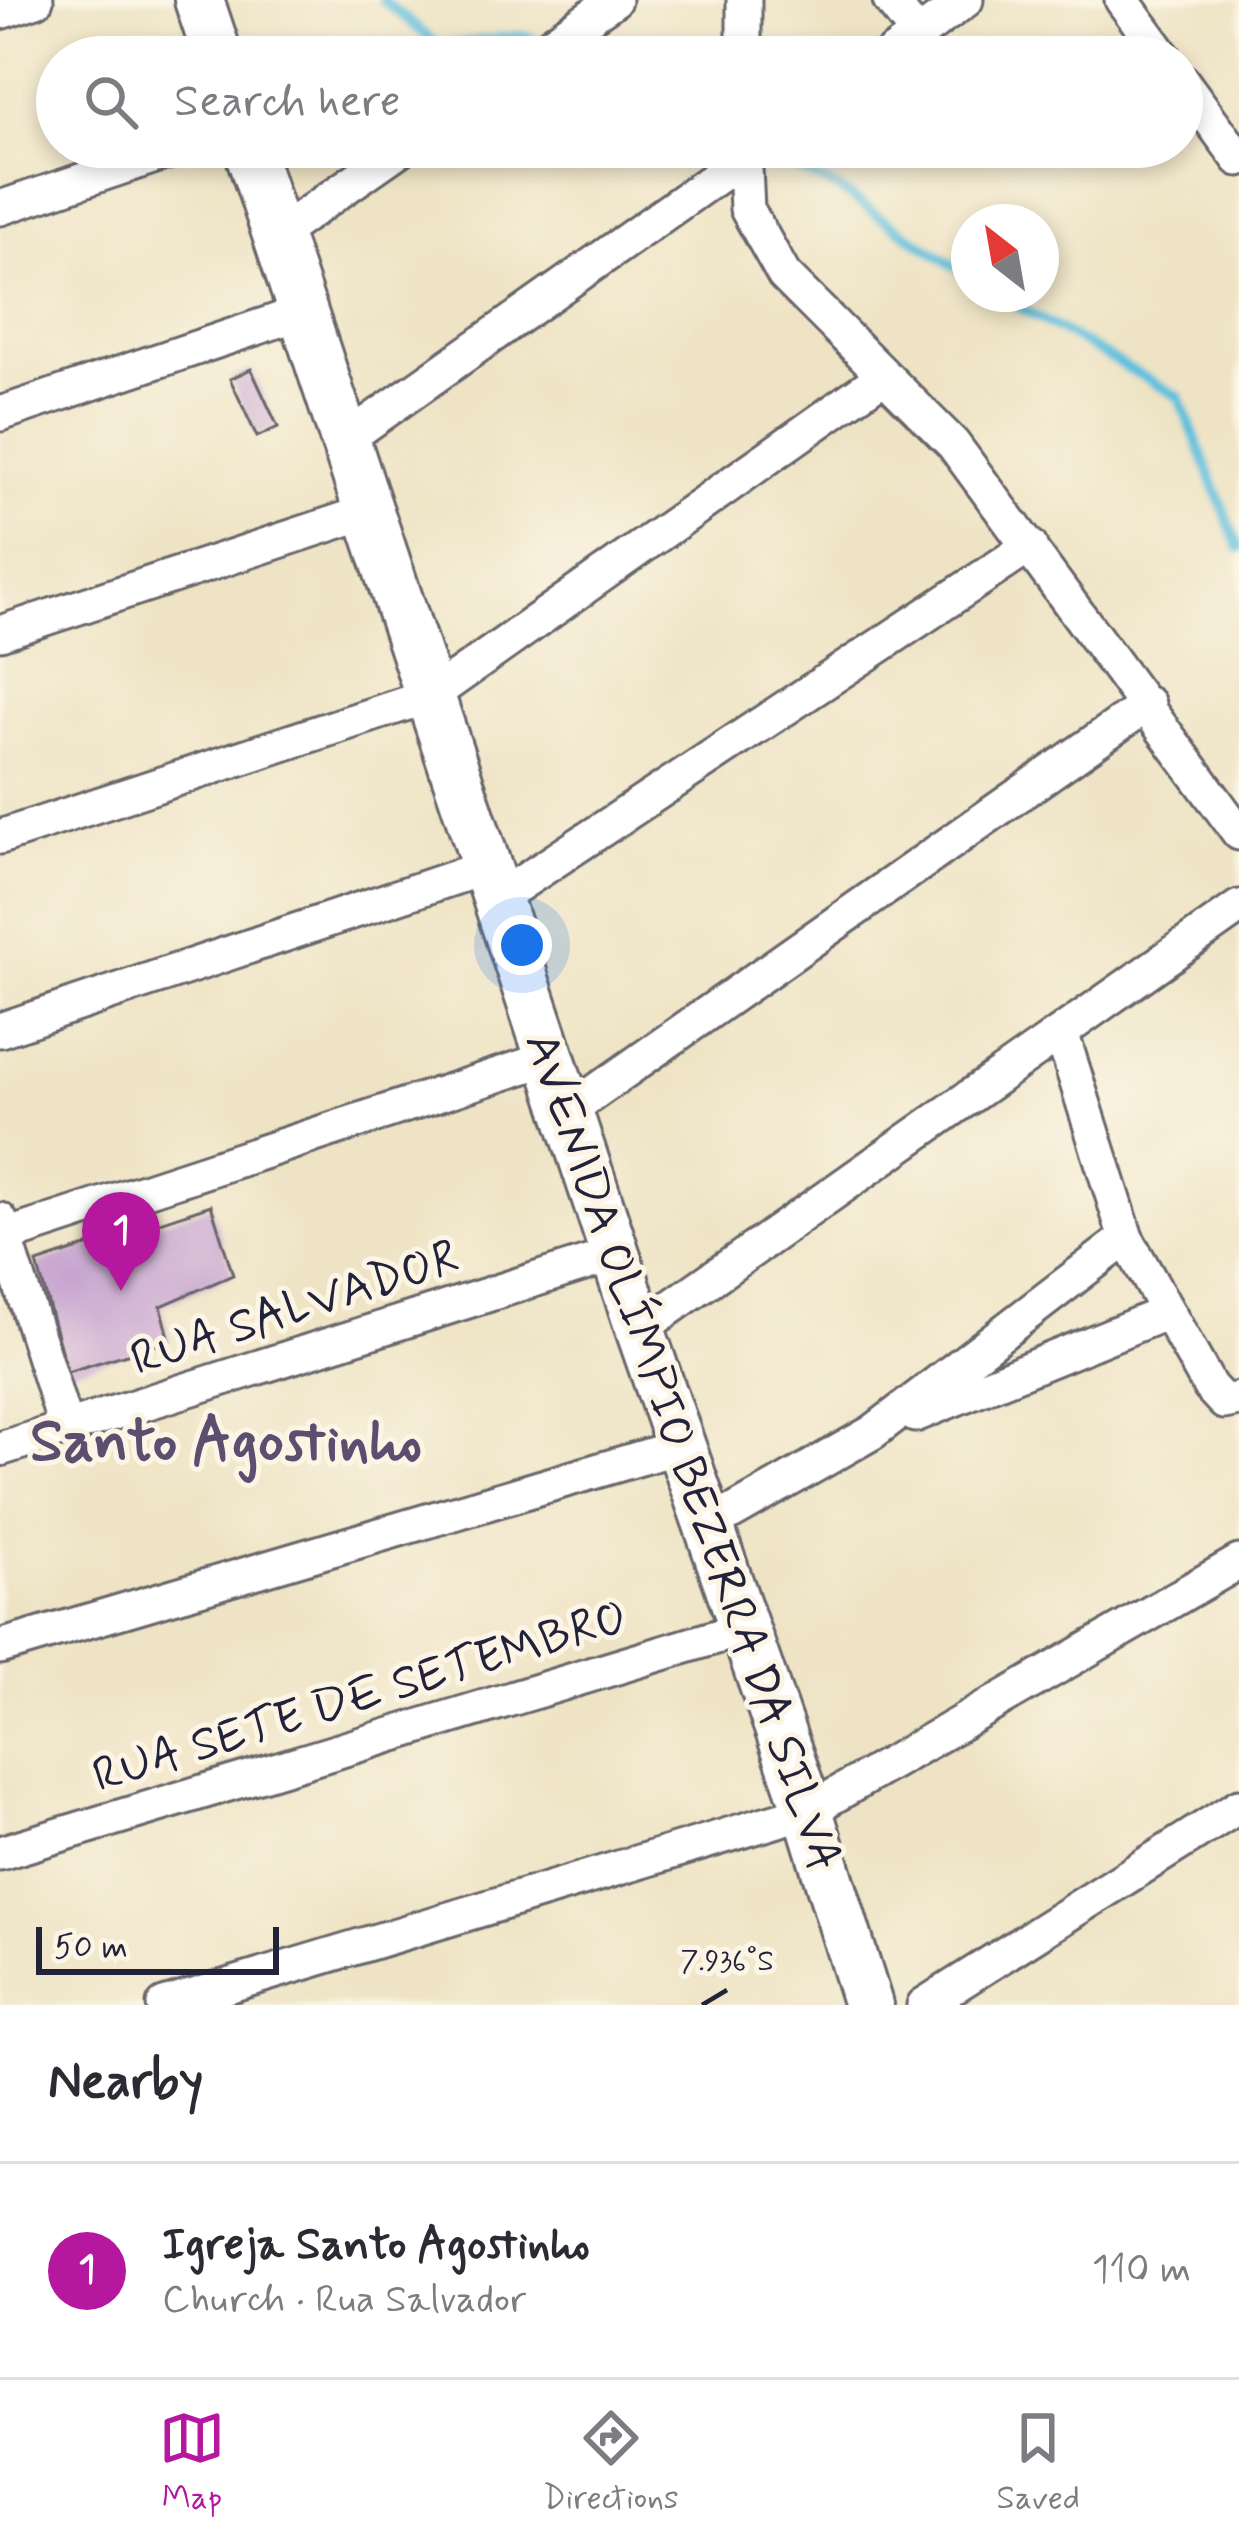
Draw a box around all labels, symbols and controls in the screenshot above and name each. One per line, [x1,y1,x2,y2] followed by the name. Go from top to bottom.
[36,36,1203,168] search box
[78,69,144,135] icon: search
[174,73,401,132] text: Search here
[951,204,1059,312] north arrow
[492,915,552,975] your location
[508,1024,855,1880] street label: AVENIDA OLÍMPIO BEZERRA DA SILVA
[82,1192,160,1291] pin: 1
[123,1227,467,1392] street label: RUA SALVADOR
[30,1404,422,1483] district label: Santo Agostinho
[85,1586,635,1809] street label: RUA SETE DE SETEMBRO
[36,1921,279,1974] scale bar
[54,1926,128,1970] text: 50 m
[680,1942,774,1981] text: 7.936°S
[48,2050,203,2116] text: Nearby
[162,2216,590,2275] text: Igreja Santo Agostinho
[78,2245,96,2296] text: 1
[1092,2245,1191,2296] text: 110 m
[162,2275,526,2326] text: Church · Rua Salvador
[159,2405,225,2521] tab: Map
[543,2405,679,2521] tab: Directions
[997,2405,1080,2521] tab: Saved

